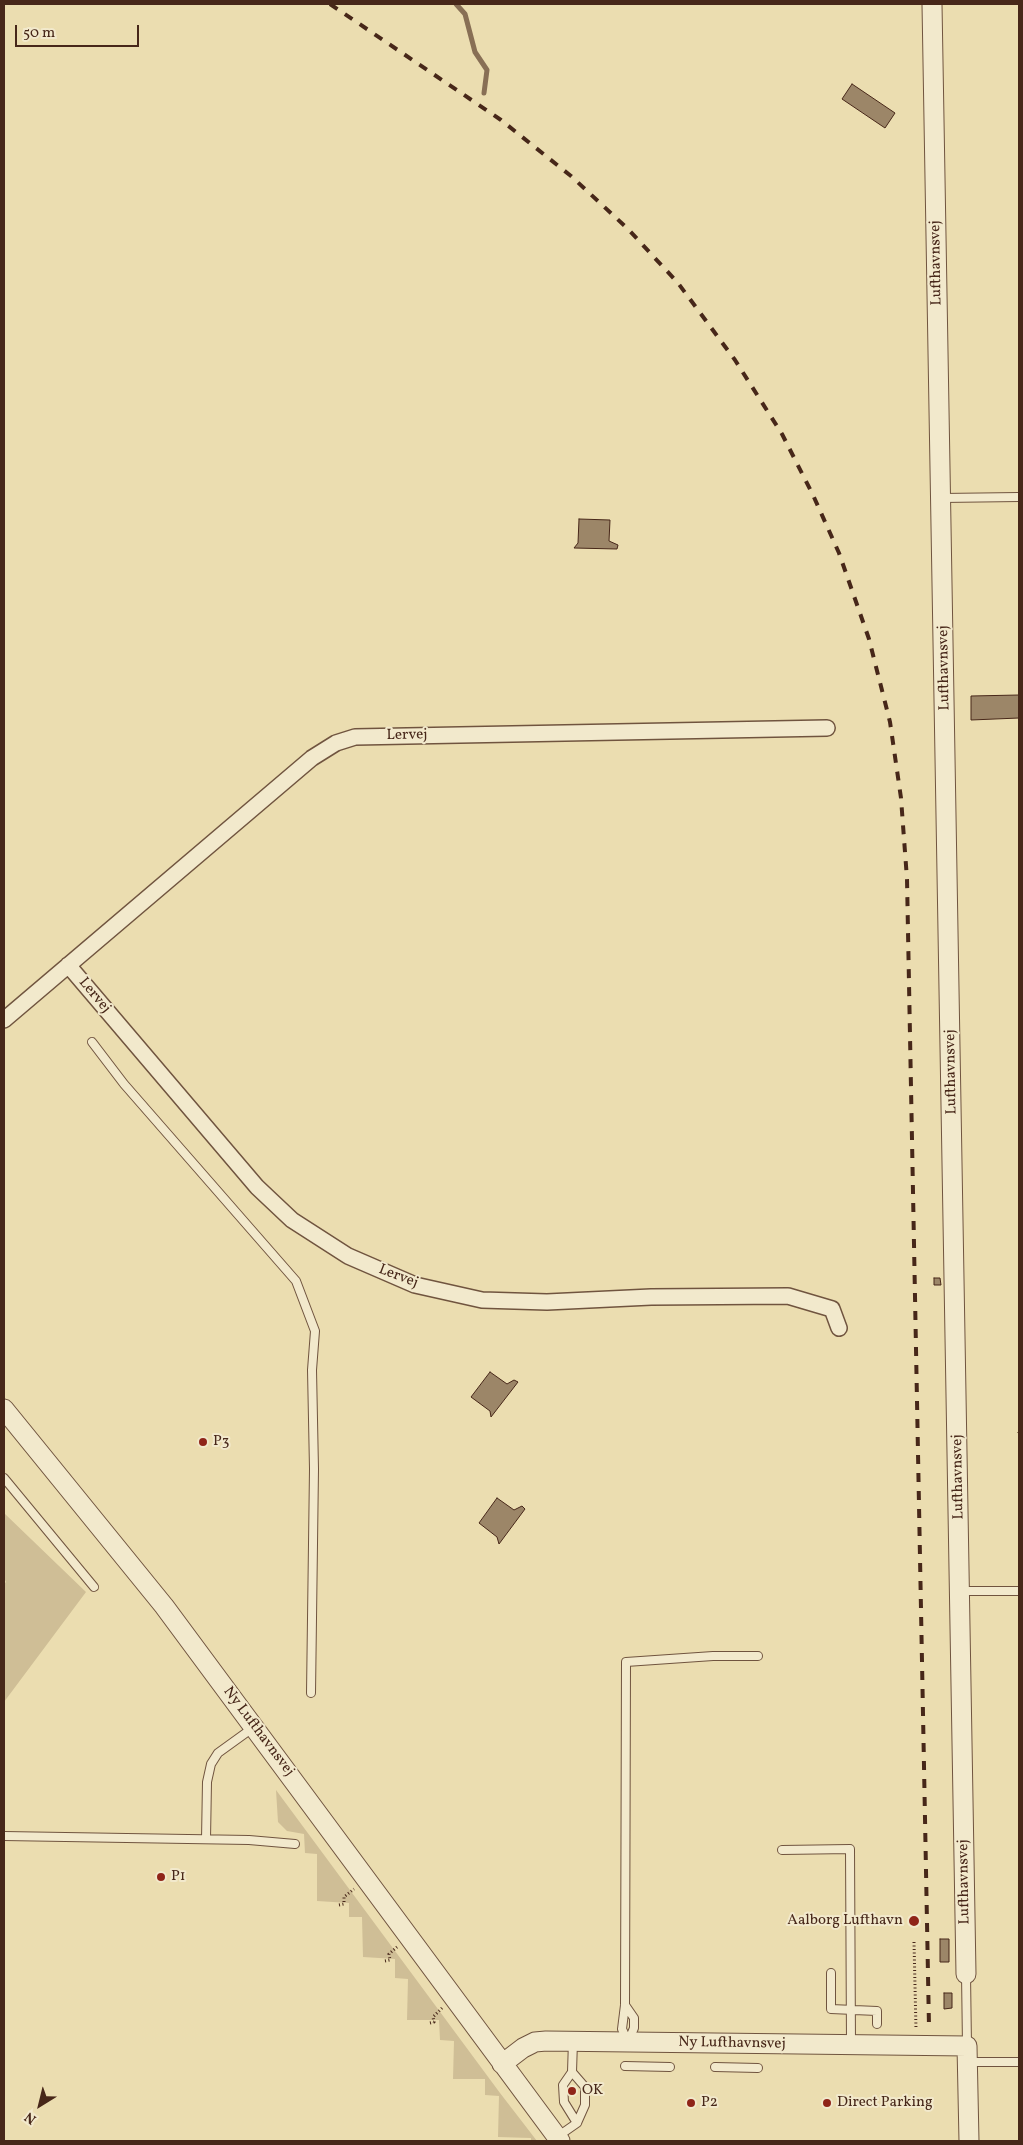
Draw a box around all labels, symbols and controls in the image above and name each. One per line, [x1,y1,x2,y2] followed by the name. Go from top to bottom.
[18,15,141,47] scale bar
[23,23,55,44] text: 50 m
[927,220,947,306] street label: Lufthavnsvej
[935,625,955,711] street label: Lufthavnsvej
[386,727,428,745] street label: Lervej
[74,975,114,1017] street label: Lervej
[942,1029,962,1115] street label: Lufthavnsvej
[376,1261,420,1293] street label: Lervej
[213,1433,229,1451] place label: P3
[949,1434,969,1520] street label: Lufthavnsvej
[197,1436,209,1448] marker: P3
[218,1684,298,1780] street label: Ny Lufthavnsvej
[955,1839,975,1925] street label: Lufthavnsvej
[171,1868,186,1886] place label: P1
[155,1871,167,1883] marker: P1
[787,1912,903,1930] place label: Aalborg Lufthavn
[907,1914,921,1928] marker: Aalborg Lufthavn
[678,2034,786,2054] street label: Ny Lufthavnsvej
[15,2080,65,2130] north arrow
[582,2082,603,2100] place label: OK
[566,2085,578,2097] marker: OK
[701,2094,718,2112] place label: P2
[837,2094,933,2112] place label: Direct Parking
[685,2097,697,2109] marker: P2
[821,2097,833,2109] marker: Direct Parking
[21,2107,41,2128] text: N

